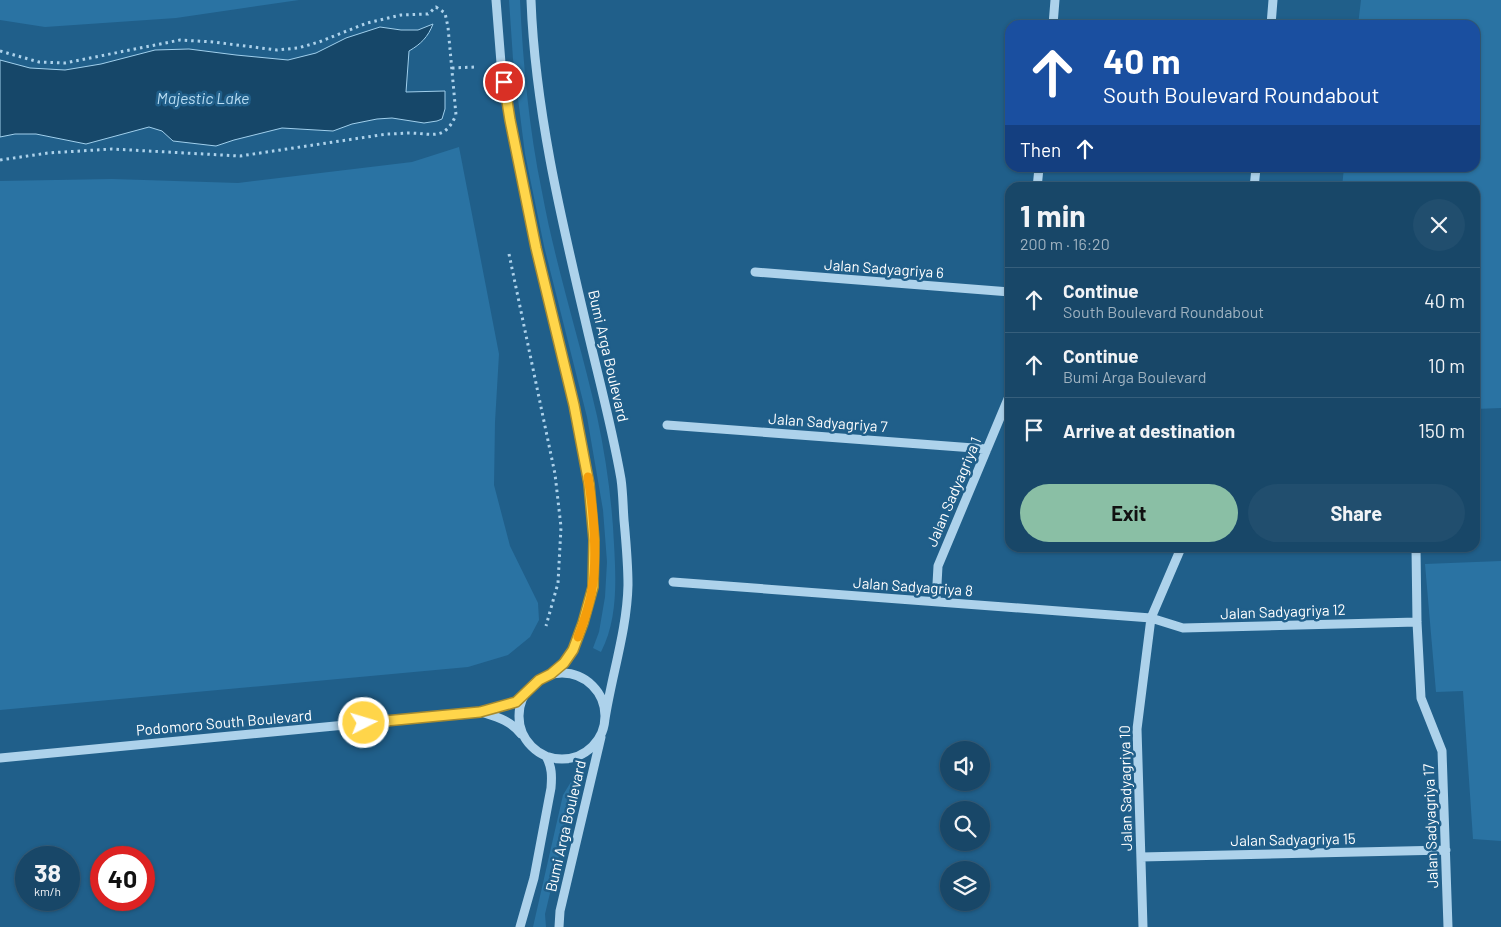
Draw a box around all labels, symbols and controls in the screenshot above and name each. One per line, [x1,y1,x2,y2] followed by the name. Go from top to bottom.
[1103,39,1180,81] text: 40 m
[1020,40,1085,105] icon: ahead
[483,61,525,103] pin
[490,68,518,96] icon: arrive
[1103,81,1380,107] text: South Boulevard Roundabout
[157,88,249,107] water label: Majestic Lake
[1071,135,1099,163] icon: ahead
[1020,138,1061,161] text: Then
[1020,197,1086,233] text: 1 min
[1413,199,1465,251] button: close
[1020,234,1110,253] text: 200 m · 16:20
[824,255,945,281] street label: Jalan Sadyagriya 6
[1063,279,1139,302] text: Continue
[1020,286,1048,314] icon: ahead
[585,288,633,423] street label: Bumi Arga Boulevard
[1424,289,1465,312] text: 40 m
[1063,302,1264,321] text: South Boulevard Roundabout
[1063,344,1139,367] text: Continue
[1020,351,1048,379] icon: ahead
[1428,354,1465,377] text: 10 m
[1063,367,1207,386] text: Bumi Arga Boulevard
[768,409,888,435] street label: Jalan Sadyagriya 7
[1020,416,1048,444] icon: arrive
[1063,419,1235,442] text: Arrive at destination
[1418,419,1465,442] text: 150 m
[922,434,984,549] street label: Jalan Sadyagriya 1
[1020,484,1238,542] button: Exit
[1248,484,1465,542] button: Share
[853,573,974,599] street label: Jalan Sadyagriya 8
[1220,600,1346,622] street label: Jalan Sadyagriya 12
[337,696,389,748] position arrow
[135,705,313,739] street label: Podomoro South Boulevard
[1115,725,1135,851] street label: Jalan Sadyagriya 10
[940,741,990,911] map controls
[940,741,990,791] button: sound
[541,758,589,893] street label: Bumi Arga Boulevard
[1419,763,1441,889] street label: Jalan Sadyagriya 17
[940,801,990,851] button: search
[1230,829,1356,849] street label: Jalan Sadyagriya 15
[90,846,155,911] speed limit sign: 40
[34,857,61,887] text: 38
[940,861,990,911] button: layers
[34,884,61,898] text: km/h

